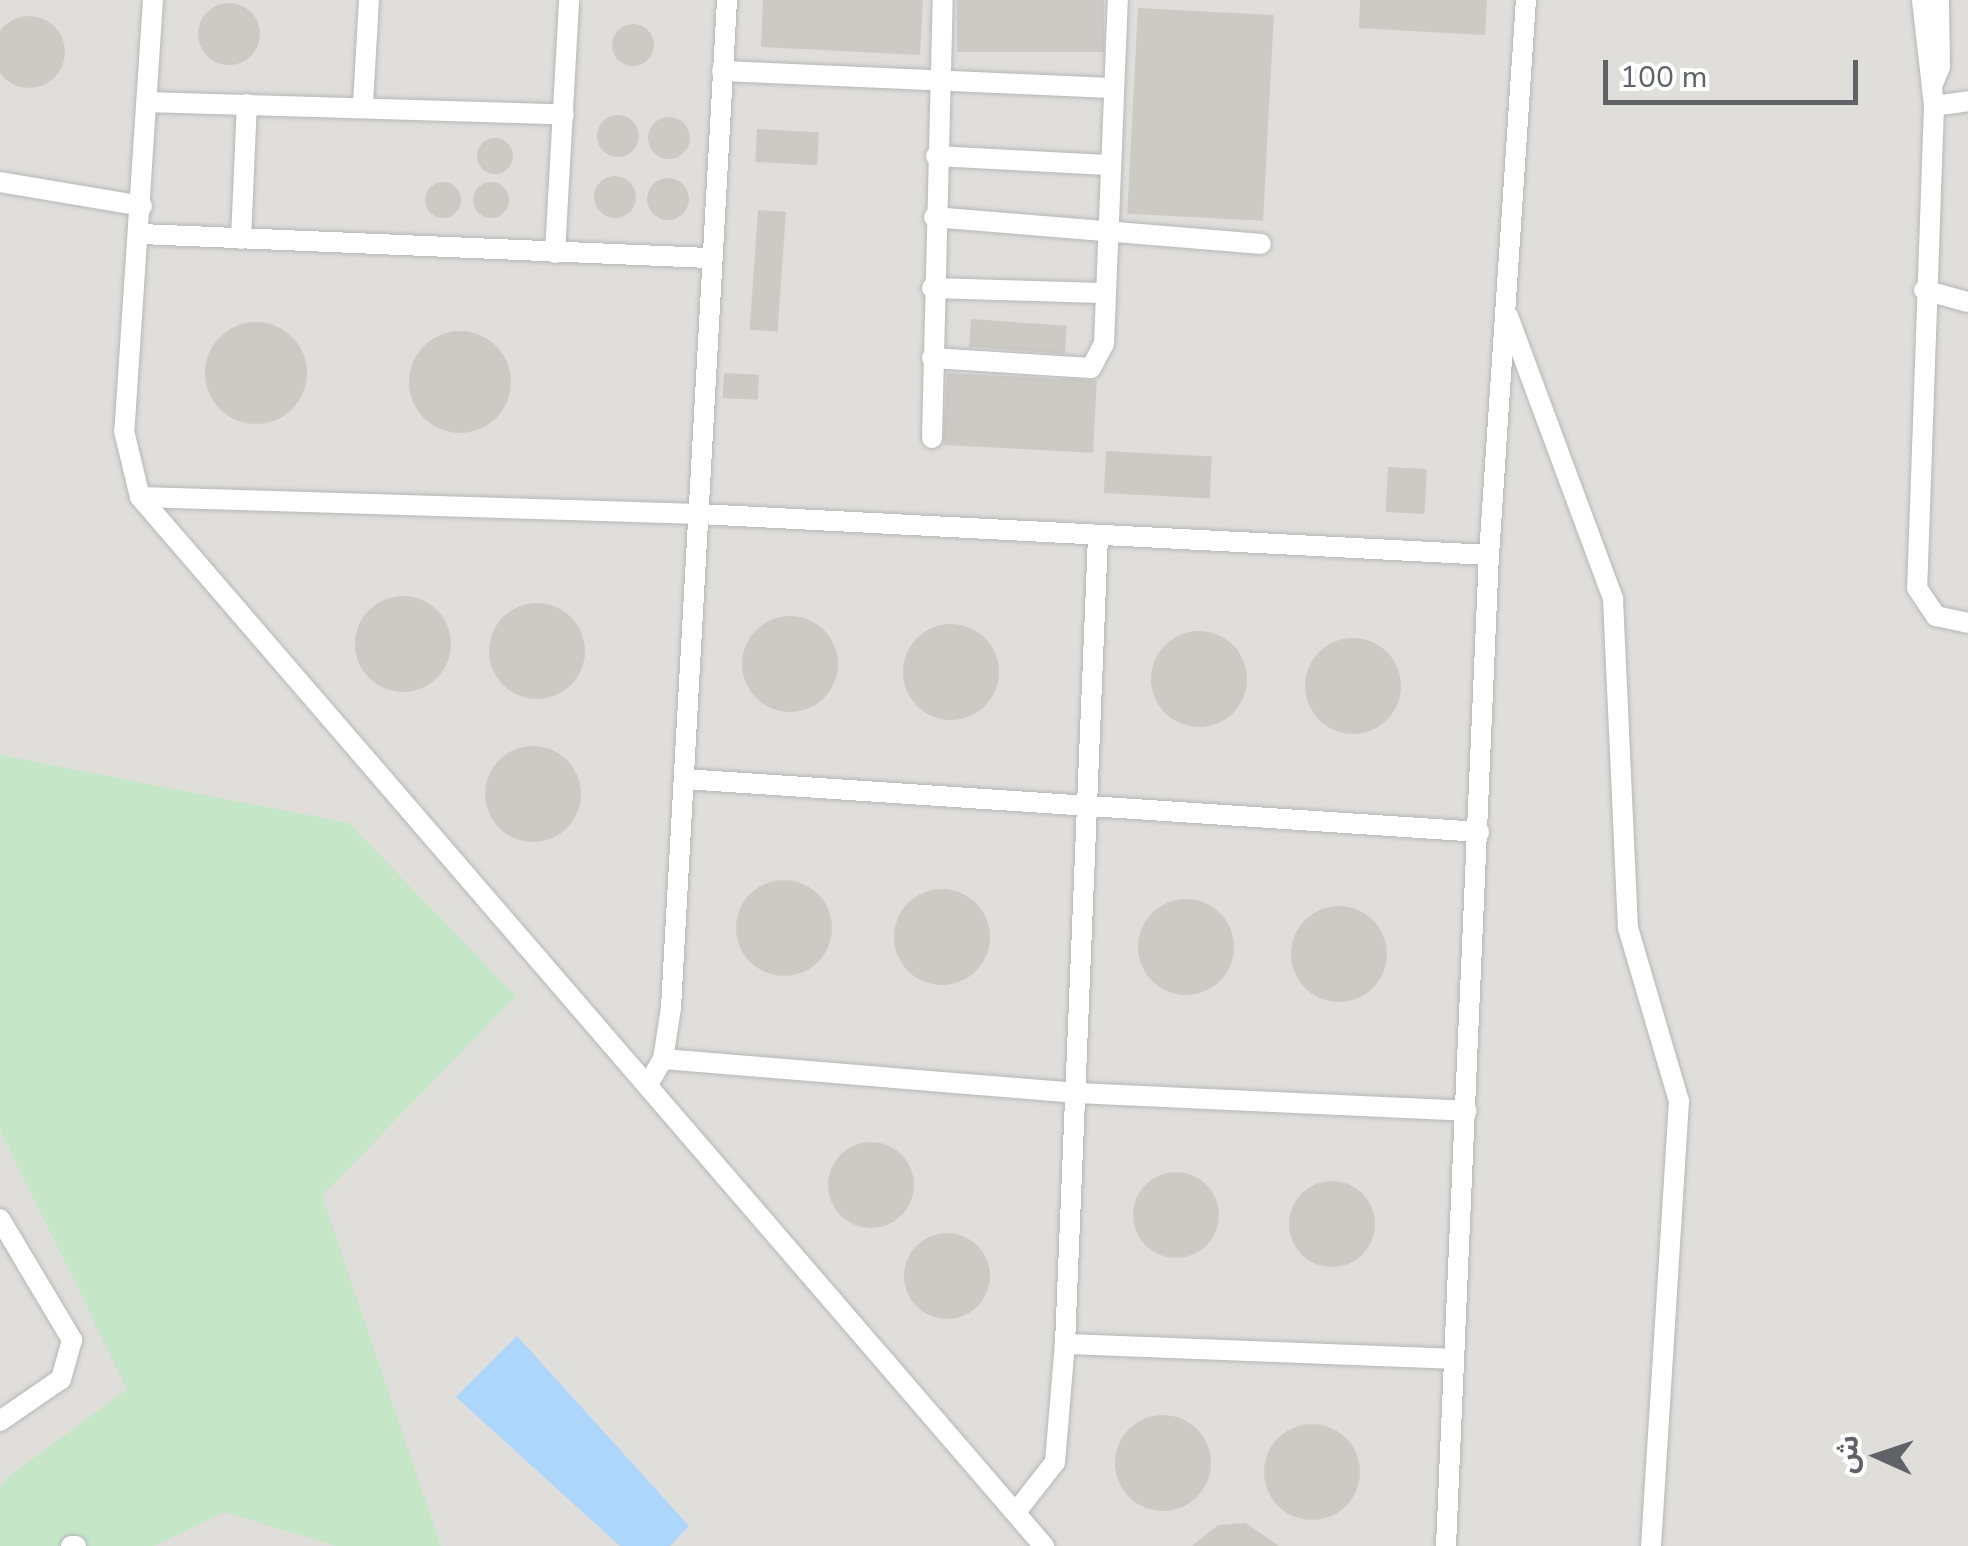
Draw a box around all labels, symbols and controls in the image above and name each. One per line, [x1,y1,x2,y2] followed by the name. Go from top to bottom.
[1608,40,1863,102] scale bar
[1620,57,1707,98] text: 100 m
[1828,1406,1928,1506] north arrow
[1828,1434,1868,1475] text: ش

